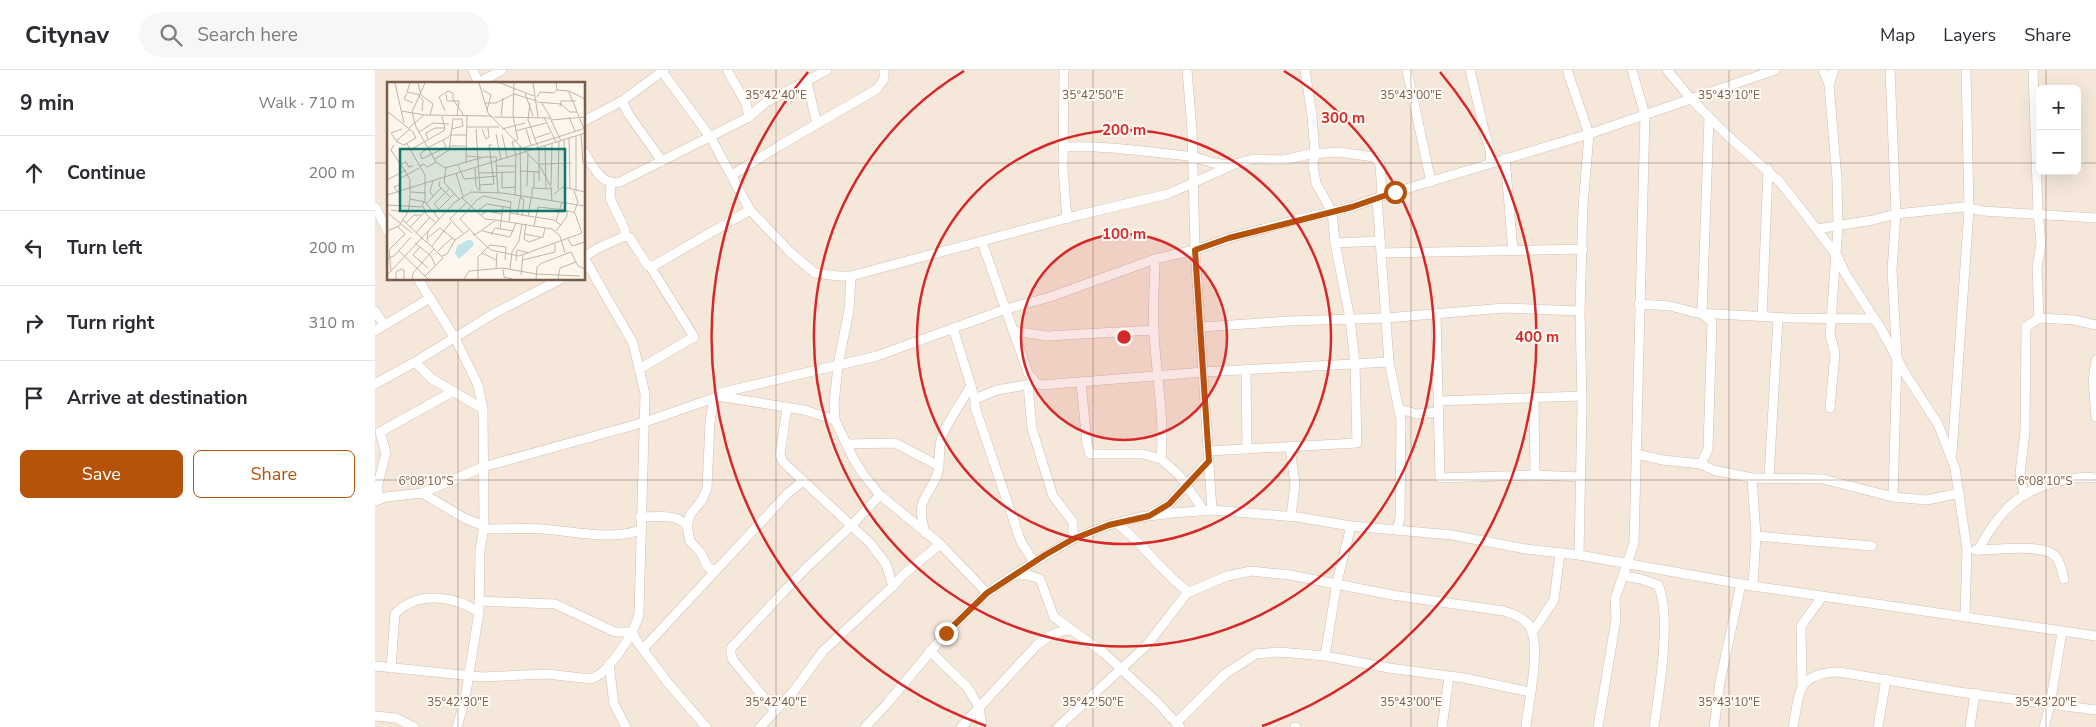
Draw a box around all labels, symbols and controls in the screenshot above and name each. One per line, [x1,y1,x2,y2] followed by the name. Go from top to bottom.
[139,12,489,57] search box
[25,19,109,51] text: Citynav
[157,21,185,49] icon: search
[197,22,298,48] text: Search here
[1880,23,1915,47] text: Map
[1943,23,1996,47] text: Layers
[2024,23,2071,47] text: Share
[387,82,585,280] inset map
[2036,85,2081,175] map controls
[2036,85,2081,130] button: +
[745,87,807,103] text: 35°42'40"E
[1062,87,1124,103] text: 35°42'50"E
[1380,87,1442,103] text: 35°43'00"E
[1698,87,1760,103] text: 35°43'10"E
[20,89,74,117] text: 9 min
[259,92,355,114] text: Walk · 710 m
[1321,108,1365,128] text: 300 m
[1102,120,1146,140] text: 200 m
[2036,130,2081,175] button: −
[20,159,48,187] icon: ahead
[67,160,146,186] text: Continue
[308,162,355,184] text: 200 m
[1384,181,1407,204] route start
[1102,224,1146,244] text: 100 m
[20,234,48,262] icon: left
[67,235,142,261] text: Turn left
[308,237,355,259] text: 200 m
[20,309,48,337] icon: right
[67,310,154,336] text: Turn right
[308,312,355,334] text: 310 m
[1515,327,1559,347] text: 400 m
[1115,328,1133,346] centre of rings
[20,384,48,412] icon: arrive
[67,385,248,411] text: Arrive at destination
[20,450,183,498] button: Save
[193,450,355,498] button: Share
[398,473,454,489] text: 6°08'10"S
[2017,473,2073,489] text: 6°08'10"S
[935,622,958,645] route end
[427,694,489,710] text: 35°42'30"E
[745,694,807,710] text: 35°42'40"E
[1062,694,1124,710] text: 35°42'50"E
[1380,694,1442,710] text: 35°43'00"E
[1698,694,1760,710] text: 35°43'10"E
[2015,694,2077,710] text: 35°43'20"E

